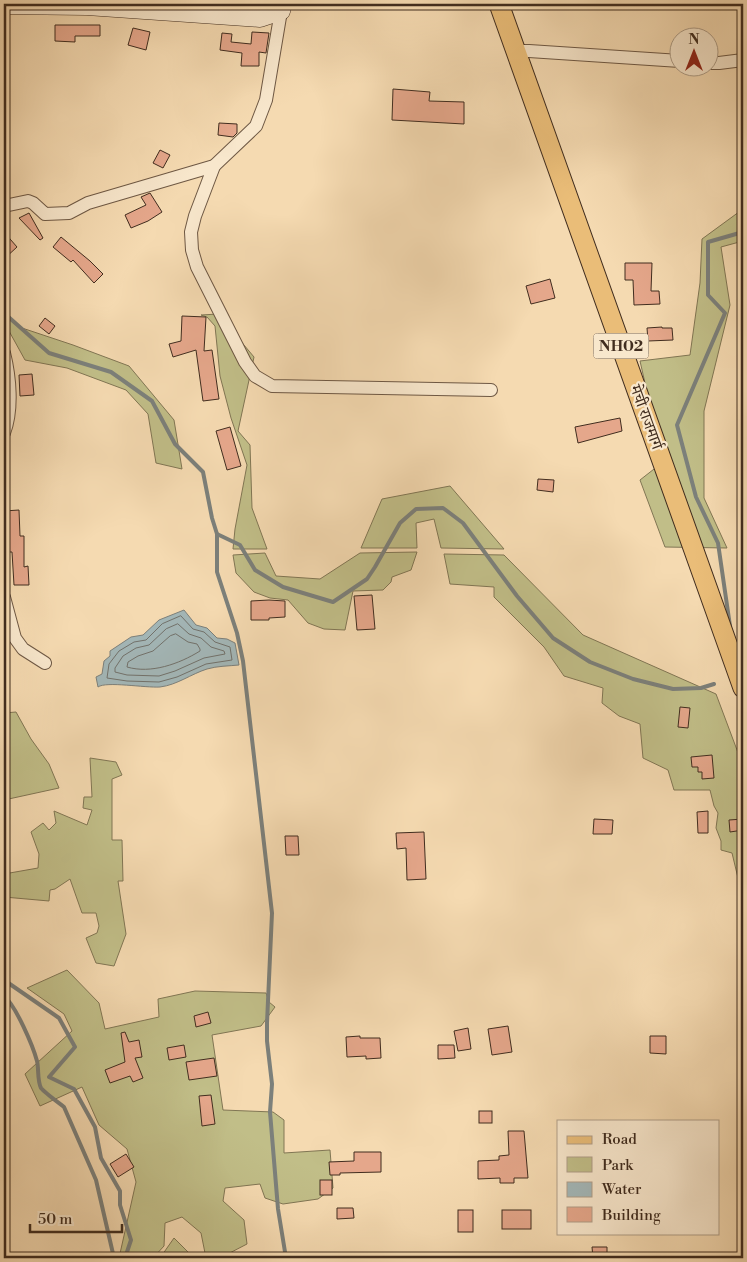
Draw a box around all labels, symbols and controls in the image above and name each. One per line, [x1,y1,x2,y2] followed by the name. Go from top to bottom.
[670,28,720,78] north arrow
[688,31,700,49] text: N
[594,334,648,358] road number: NH02
[625,381,667,453] street label: मेची राजमार्ग
[557,1120,720,1234] legend
[602,1130,637,1149] text: Road
[602,1156,634,1175] text: Park
[601,1180,642,1199] text: Water
[30,1202,122,1234] scale bar
[601,1206,661,1225] text: Building
[38,1210,72,1229] text: 50 m

